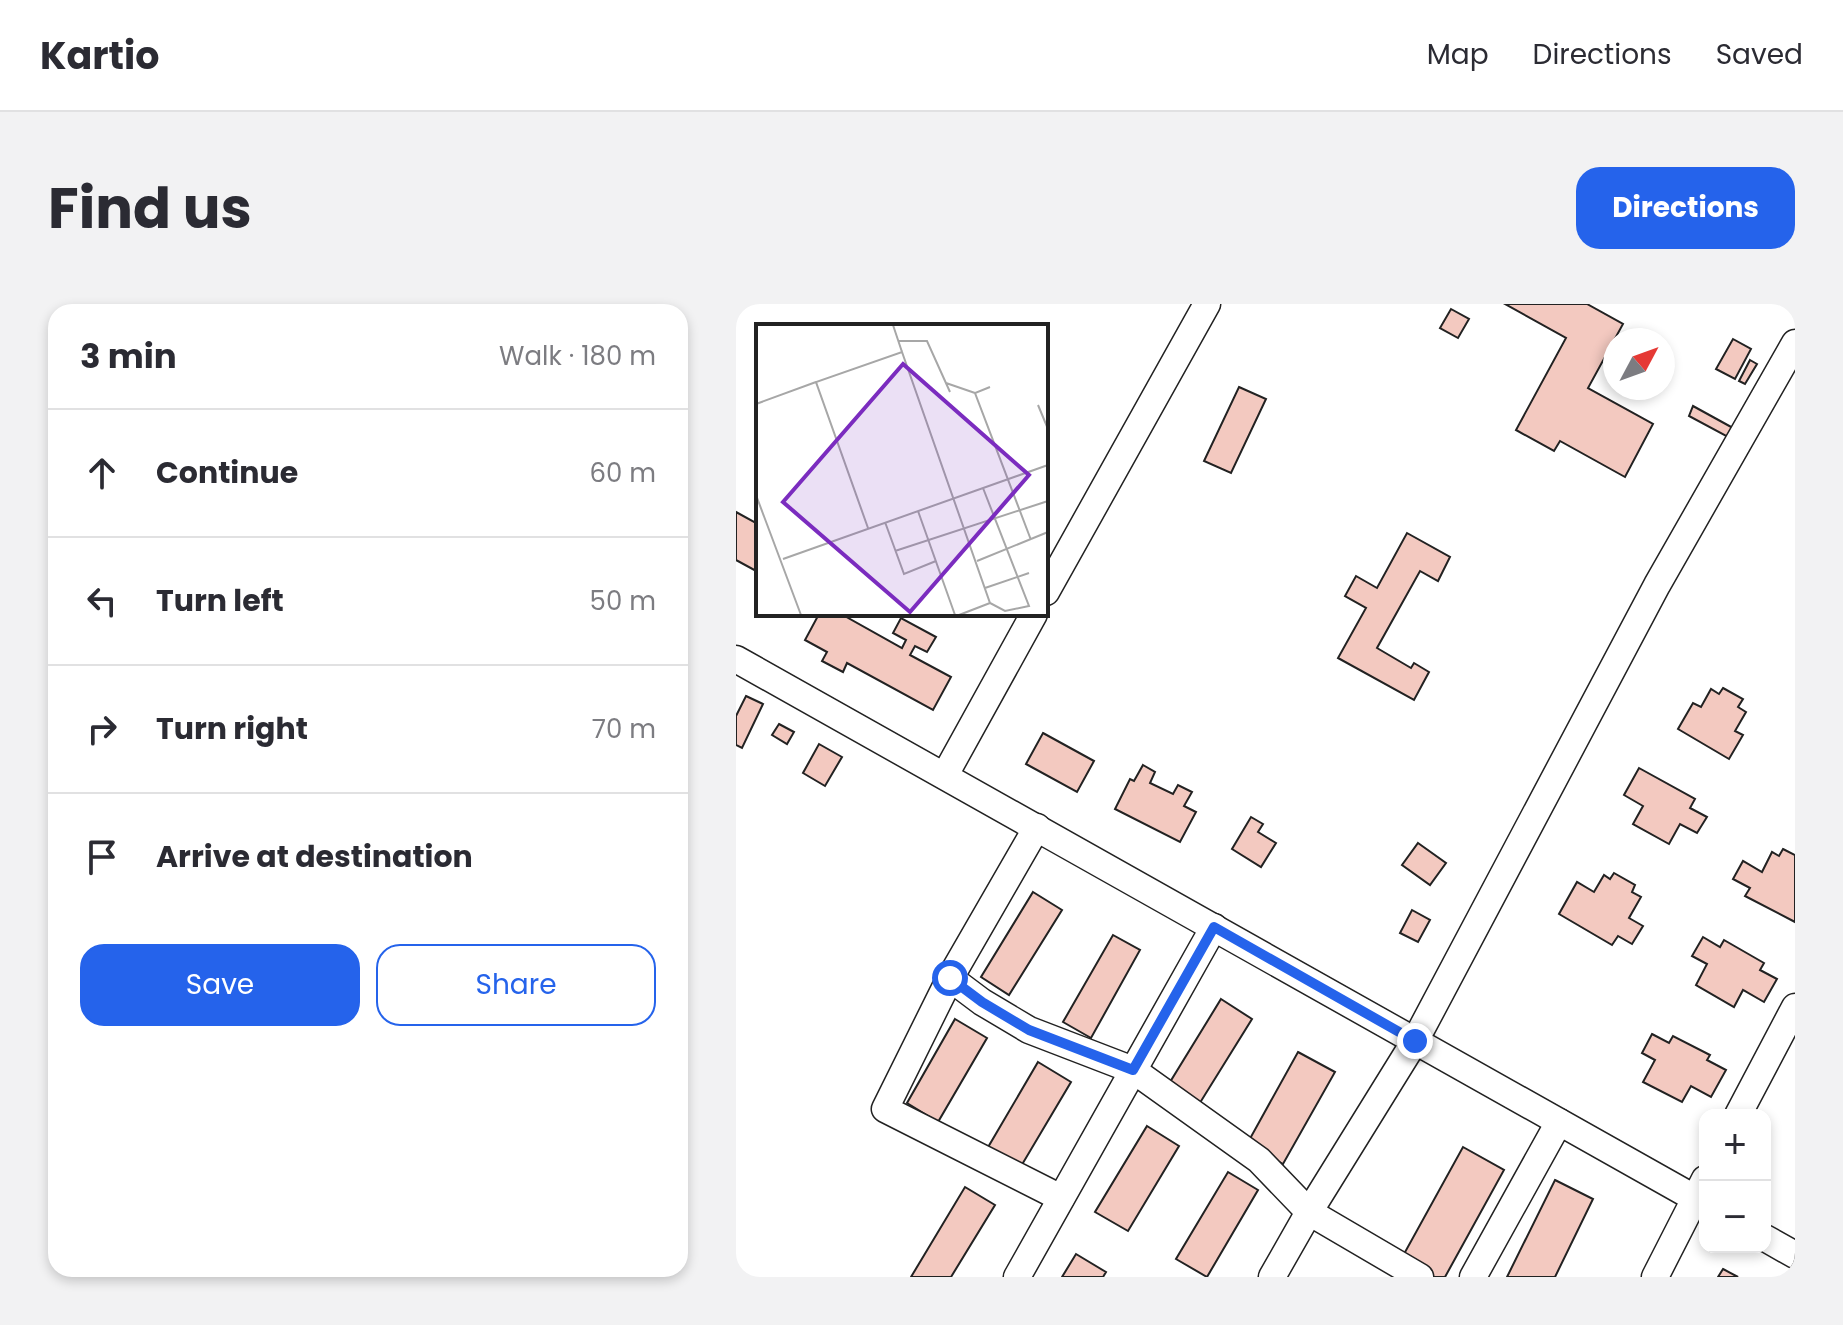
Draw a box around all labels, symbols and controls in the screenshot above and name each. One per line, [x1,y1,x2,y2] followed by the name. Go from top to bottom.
[40,29,159,82] text: Kartio
[1427,35,1489,74] text: Map
[1533,35,1672,74] text: Directions
[1716,35,1803,74] text: Saved
[1576,167,1795,249] button: Directions
[48,169,252,248] text: Find us
[756,324,1048,616] inset map
[1603,328,1675,400] north arrow
[80,332,177,380] text: 3 min
[499,338,656,374] text: Walk · 180 m
[80,451,124,495] icon: ahead
[156,451,298,494] text: Continue
[589,455,656,491] text: 60 m
[80,579,124,623] icon: left
[156,579,284,622] text: Turn left
[590,583,656,619] text: 50 m
[80,707,124,751] icon: right
[156,707,308,750] text: Turn right
[592,711,656,747] text: 70 m
[80,835,124,879] icon: arrive
[156,835,473,878] text: Arrive at destination
[80,944,360,1026] button: Save
[376,944,656,1026] button: Share
[932,960,968,996] route start
[1397,1023,1433,1059] route end
[1699,1109,1771,1253] map controls
[1699,1109,1771,1181] button: +
[1699,1181,1771,1253] button: −

